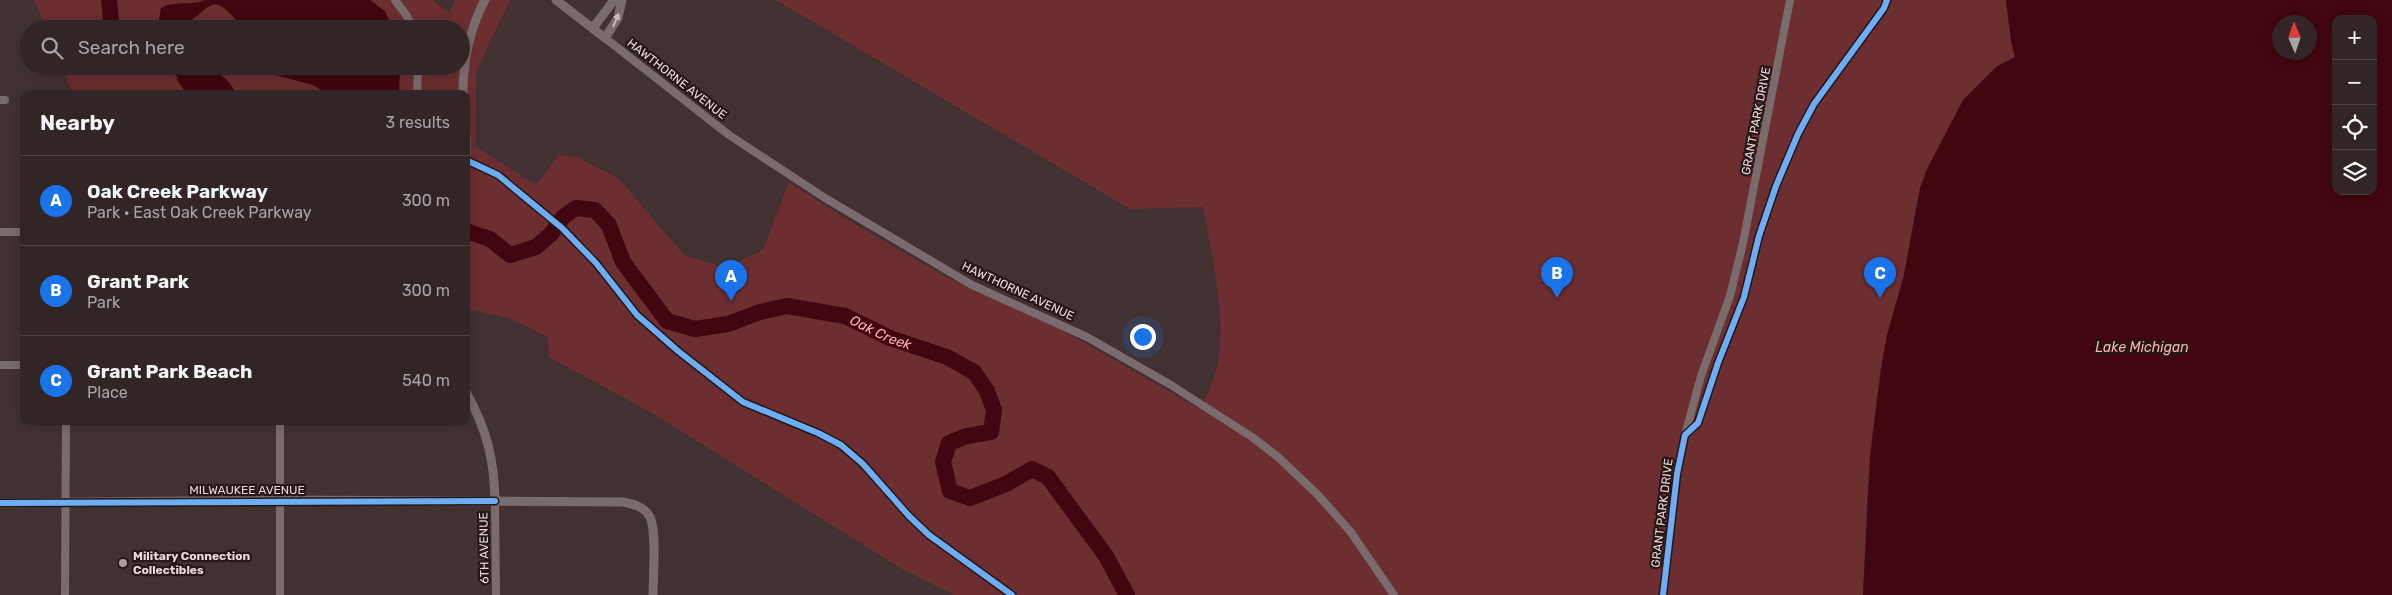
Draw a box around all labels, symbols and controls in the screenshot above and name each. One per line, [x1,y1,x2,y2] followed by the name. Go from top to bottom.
[612,13,620,27] one-way arrow
[2272,15,2317,60] north arrow
[2332,15,2377,195] map controls
[2332,15,2377,60] button: +
[20,20,470,75] search box
[38,34,66,62] icon: search
[78,36,185,59] text: Search here
[625,36,729,122] street label: HAWTHORNE AVENUE
[2332,60,2377,105] button: −
[1739,66,1773,176] street label: GRANT PARK DRIVE
[2332,105,2377,150] button: locate
[40,110,115,135] text: Nearby
[385,113,450,132] text: 3 results
[2332,150,2377,195] button: layers
[87,180,268,203] text: Oak Creek Parkway
[50,191,62,210] text: A
[402,191,450,210] text: 300 m
[87,203,312,222] text: Park · East Oak Creek Parkway
[1541,257,1573,298] pin: B
[1864,257,1896,298] pin: C
[960,259,1076,323] street label: HAWTHORNE AVENUE
[715,260,747,301] pin: A
[87,270,189,293] text: Grant Park
[50,281,62,300] text: B
[402,281,450,300] text: 300 m
[87,293,120,312] text: Park
[847,311,914,353] water label: Oak Creek
[1130,324,1156,350] your location
[2095,339,2189,356] water label: Lake Michigan
[87,360,252,383] text: Grant Park Beach
[50,371,62,390] text: C
[402,371,450,390] text: 540 m
[87,383,128,402] text: Place
[1648,458,1676,568] street label: GRANT PARK DRIVE
[189,483,305,497] street label: MILWAUKEE AVENUE
[476,512,492,584] street label: 6TH AVENUE
[133,549,251,577] place label: Military Connection Collectibles
[117,557,129,569] marker: Military Connection Collectibles

